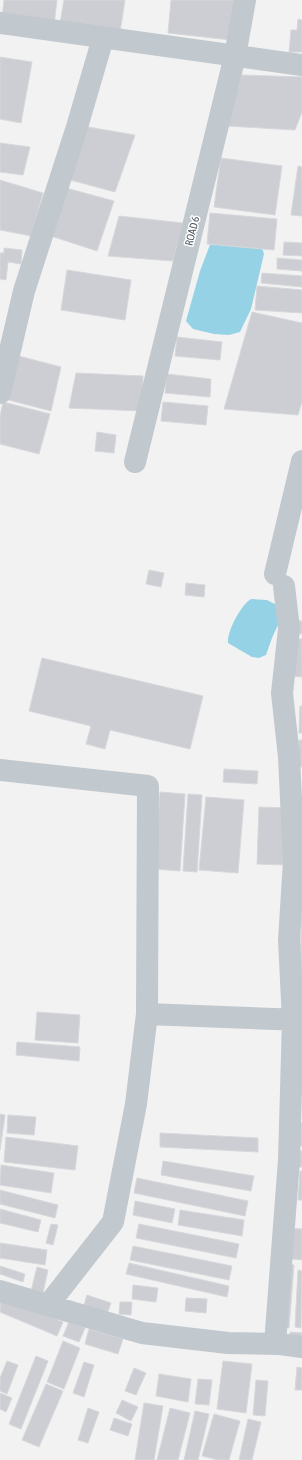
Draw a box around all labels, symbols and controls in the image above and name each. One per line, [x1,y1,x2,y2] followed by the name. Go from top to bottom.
[183,215,201,247] street label: ROAD 6

